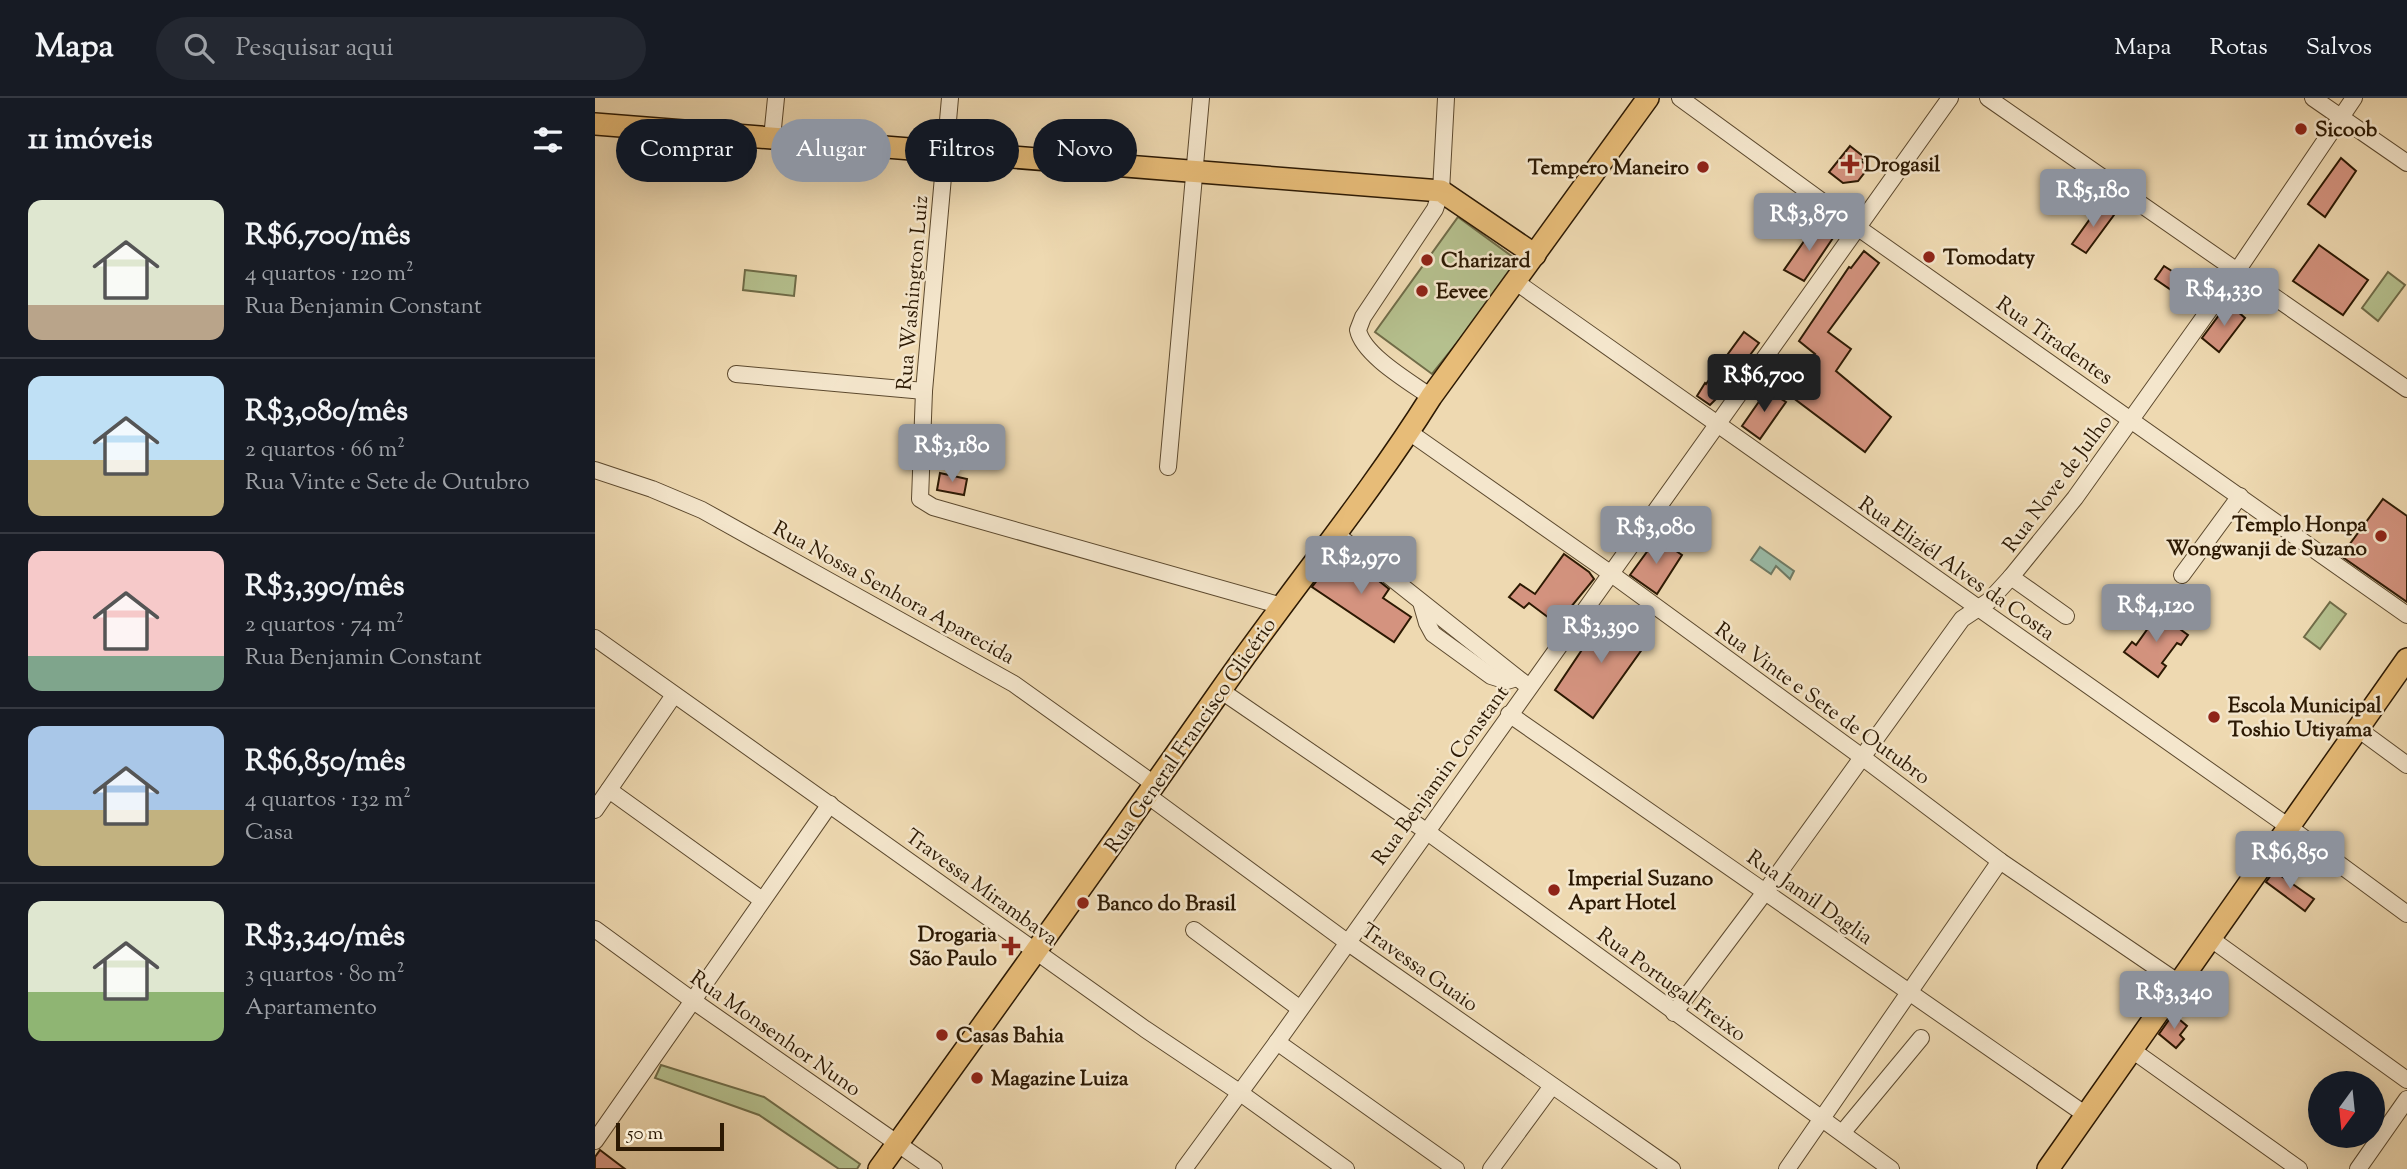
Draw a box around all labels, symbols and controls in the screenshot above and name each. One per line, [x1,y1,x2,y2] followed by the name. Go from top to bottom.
[156,17,646,80] search box
[35,24,114,72] text: Mapa
[180,29,218,67] icon: search
[236,30,394,67] text: Pesquisar aqui
[2114,31,2172,65] text: Mapa
[2210,31,2268,65] text: Rotas
[2306,31,2372,65] text: Salvos
[2315,116,2378,146] place label: Sicoob
[28,119,152,162] text: 11 imóveis
[616,119,757,182] chip: Comprar
[771,119,891,182] chip: Alugar
[905,119,1019,182] chip: Filtros
[1033,119,1137,182] chip: Novo
[529,121,567,159] icon: filters
[2293,121,2309,137] marker: Sicoob
[1864,151,1940,181] place label: Drogasil
[1528,154,1690,184] place label: Tempero Maneiro
[1842,156,1858,172] marker: Drogasil
[1695,159,1711,175] marker: Tempero Maneiro
[2028,170,2158,229] pin: R$5,180
[2056,175,2130,208] text: R$5,180
[891,194,937,392] street label: Rua Washington Luiz
[1744,194,1874,253] pin: R$3,870
[1770,199,1848,232] text: R$3,870
[245,215,411,258] text: R$6,700/mês
[84,228,168,312] icon: home
[1943,244,2036,274] place label: Tomodaty
[1441,247,1531,277] place label: Charizard
[1921,249,1937,265] marker: Tomodaty
[1419,252,1435,268] marker: Charizard
[245,258,414,291] text: 4 quartos · 120 m²
[2159,268,2289,328] pin: R$4,330
[2186,274,2262,307] text: R$4,330
[1436,278,1488,308] place label: Eevee
[1414,283,1430,299] marker: Eevee
[1989,290,2118,393] street label: Rua Tiradentes
[245,291,482,324] text: Rua Benjamin Constant
[1699,354,1829,414] pin: R$6,700
[1724,360,1804,393] text: R$6,700
[245,391,408,434] text: R$3,080/mês
[84,404,168,488] icon: home
[1997,409,2121,560] street label: Rua Nove de Julho
[887,424,1017,484] pin: R$3,180
[914,430,990,463] text: R$3,180
[245,434,405,467] text: 2 quartos · 66 m²
[245,467,530,500] text: Rua Vinte e Sete de Outubro
[1852,490,2060,649] street label: Rua Eliziél Alves da Costa
[1591,506,1721,566] pin: R$3,080
[2166,511,2368,565] place label: Templo Honpa Wongwanji de Suzano
[1617,512,1695,545] text: R$3,080
[767,515,1020,673] street label: Rua Nossa Senhora Aparecida
[2373,528,2389,544] marker: Templo Honpa Wongwanji de Suzano
[1296,536,1426,596] pin: R$2,970
[1321,542,1401,575] text: R$2,970
[245,566,405,609] text: R$3,390/mês
[84,579,168,663] icon: home
[2091,584,2221,644] pin: R$4,120
[2118,590,2194,623] text: R$4,120
[1536,606,1666,665] pin: R$3,390
[245,609,404,642] text: 2 quartos · 74 m²
[1563,611,1639,644] text: R$3,390
[1099,612,1285,860] street label: Rua General Francisco Glicério
[1708,616,1936,793] street label: Rua Vinte e Sete de Outubro
[245,642,482,675] text: Rua Benjamin Constant
[1366,680,1517,872] street label: Rua Benjamin Constant
[2228,692,2382,746] place label: Escola Municipal Toshio Utiyama
[2206,709,2222,725] marker: Escola Municipal Toshio Utiyama
[245,741,406,784] text: R$6,850/mês
[84,754,168,838] icon: home
[245,784,411,817] text: 4 quartos · 132 m²
[245,817,293,850] text: Casa
[898,823,1064,955] street label: Travessa Mirambava
[2225,832,2355,891] pin: R$6,850
[2251,837,2329,870] text: R$6,850
[1740,844,1878,954] street label: Rua Jamil Daglia
[1568,865,1714,919] place label: Imperial Suzano Apart Hotel
[1546,882,1562,898] marker: Imperial Suzano Apart Hotel
[1097,890,1236,920] place label: Banco do Brasil
[1075,895,1091,911] marker: Banco do Brasil
[245,916,405,959] text: R$3,340/mês
[1354,917,1484,1020] street label: Travessa Guaio
[909,921,997,975] place label: Drogaria São Paulo
[1590,921,1752,1050] street label: Rua Portugal Freixo
[84,929,168,1013] icon: home
[1003,938,1019,954] marker: Drogaria São Paulo
[245,959,404,992] text: 3 quartos · 80 m²
[683,964,866,1105] street label: Rua Monsenhor Nuno
[2109,972,2239,1031] pin: R$3,340
[2136,977,2212,1010] text: R$3,340
[245,992,377,1025] text: Apartamento
[956,1022,1064,1052] place label: Casas Bahia
[934,1027,950,1043] marker: Casas Bahia
[991,1065,1129,1095] place label: Magazine Luiza
[969,1070,985,1086] marker: Magazine Luiza
[2308,1071,2385,1148] north arrow
[2308,1071,2385,1148] map controls
[616,1120,725,1152] scale bar
[627,1121,663,1148] text: 50 m

